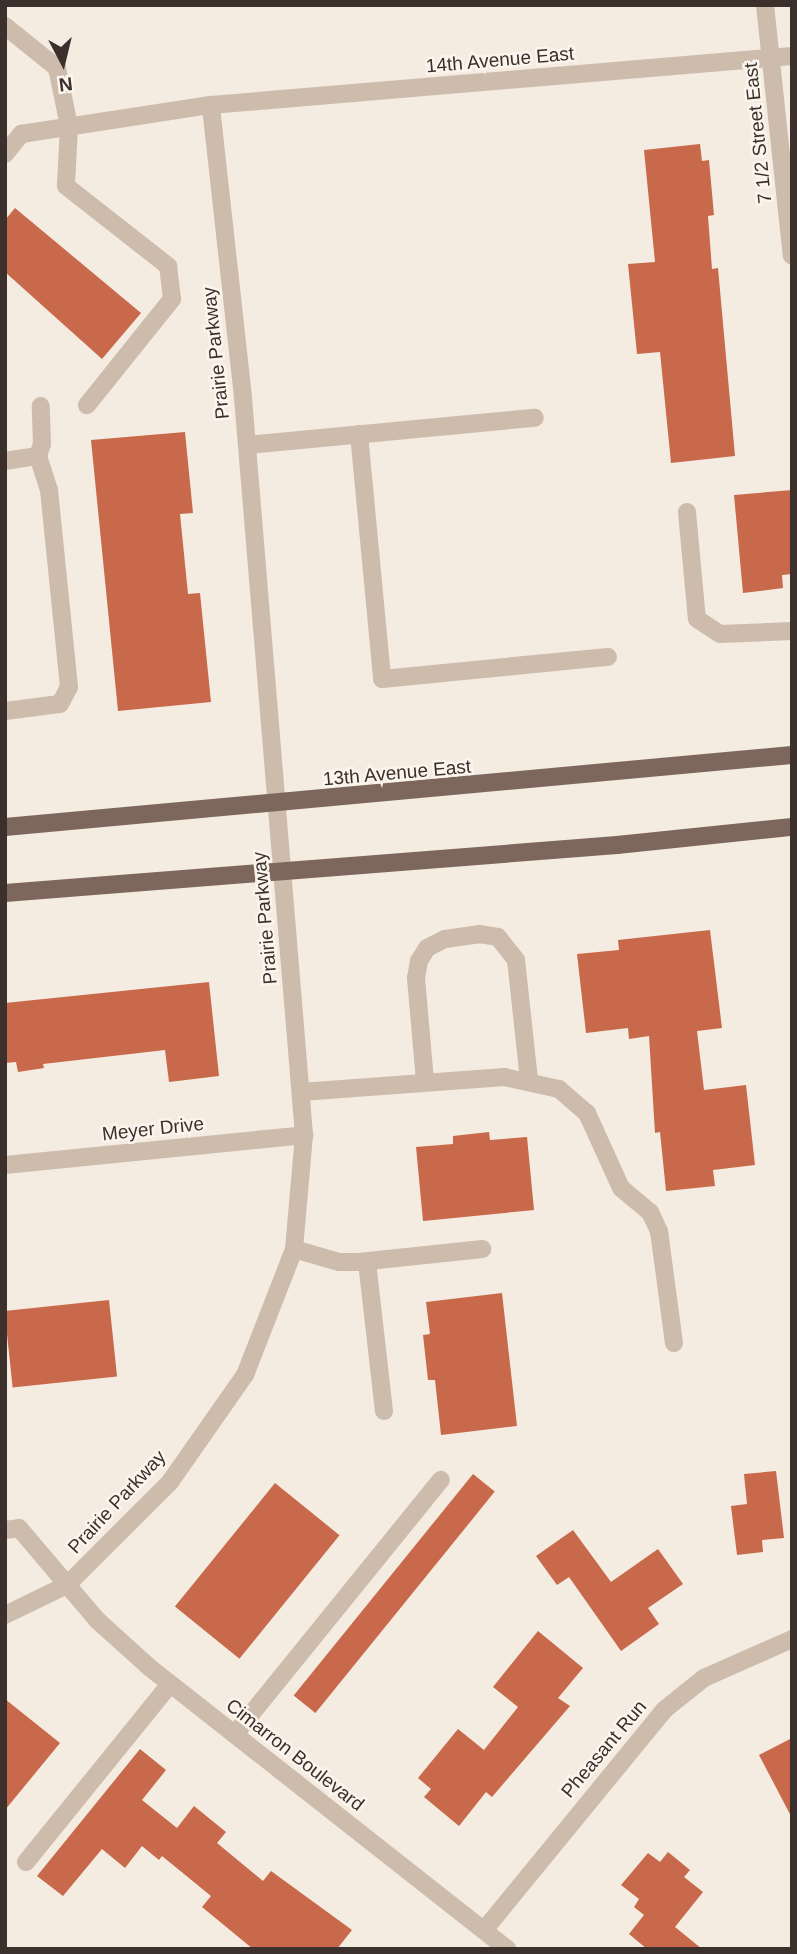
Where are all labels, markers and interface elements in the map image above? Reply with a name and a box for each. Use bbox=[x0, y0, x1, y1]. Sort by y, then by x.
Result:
north arrow bbox=[28, 28, 98, 98]
street label: 14th Avenue East bbox=[424, 42, 576, 78]
street label: 7 1/2 Street East bbox=[739, 61, 777, 205]
text: N bbox=[58, 73, 74, 96]
street label: Prairie Parkway bbox=[198, 286, 234, 420]
street label: 13th Avenue East bbox=[321, 755, 473, 791]
street label: Prairie Parkway bbox=[248, 851, 282, 985]
street label: Meyer Drive bbox=[101, 1112, 205, 1146]
street label: Prairie Parkway bbox=[63, 1446, 171, 1558]
street label: Cimarron Boulevard bbox=[221, 1694, 369, 1816]
street label: Pheasant Run bbox=[557, 1696, 651, 1802]

